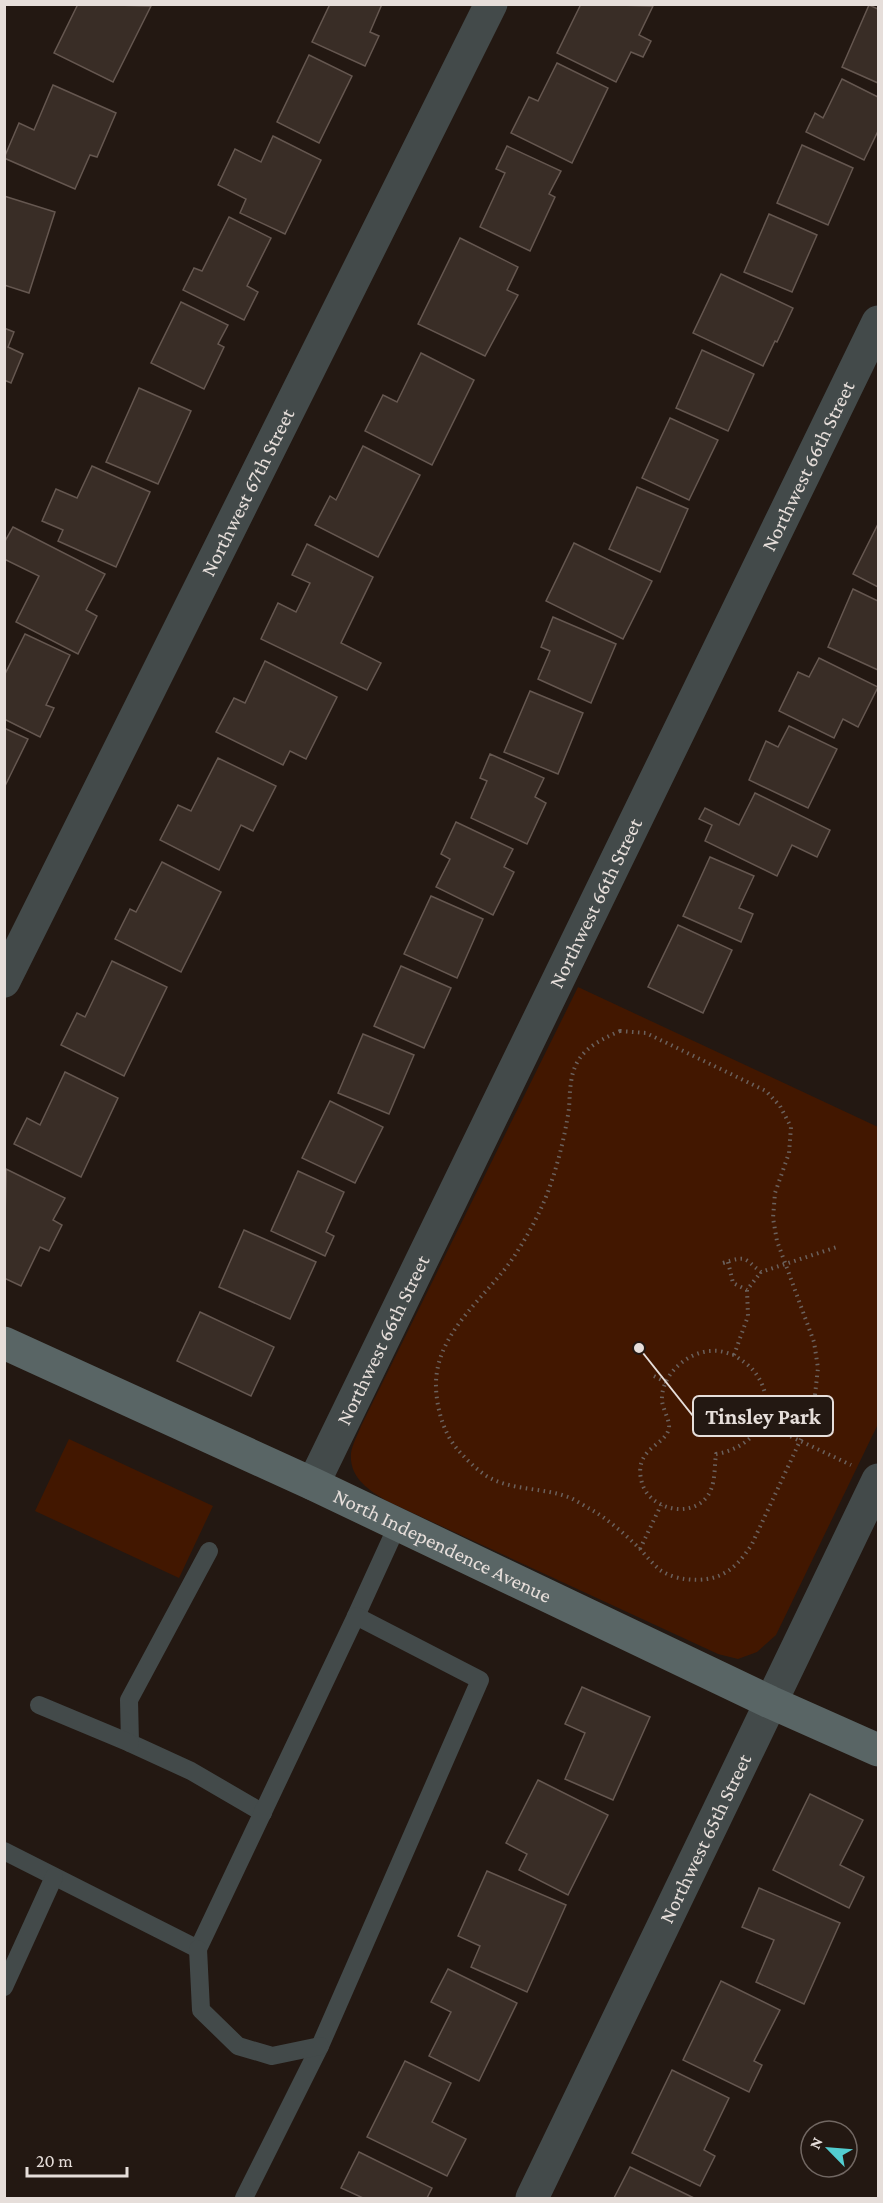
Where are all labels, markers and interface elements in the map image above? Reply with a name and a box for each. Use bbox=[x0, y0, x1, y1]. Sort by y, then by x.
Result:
street label: Northwest 66th Street bbox=[757, 376, 860, 555]
street label: Northwest 67th Street bbox=[196, 404, 300, 580]
street label: Northwest 66th Street bbox=[544, 813, 647, 992]
street label: Northwest 66th Street bbox=[331, 1250, 435, 1429]
callout: Tinsley Park bbox=[693, 1396, 833, 1436]
text: Tinsley Park bbox=[705, 1404, 822, 1429]
street label: North Independence Avenue bbox=[330, 1484, 555, 1608]
street label: Northwest 65th Street bbox=[654, 1749, 757, 1927]
north arrow bbox=[799, 2119, 859, 2179]
text: N bbox=[806, 2134, 826, 2151]
scale bar bbox=[27, 2140, 128, 2178]
text: 20 m bbox=[36, 2151, 73, 2171]

